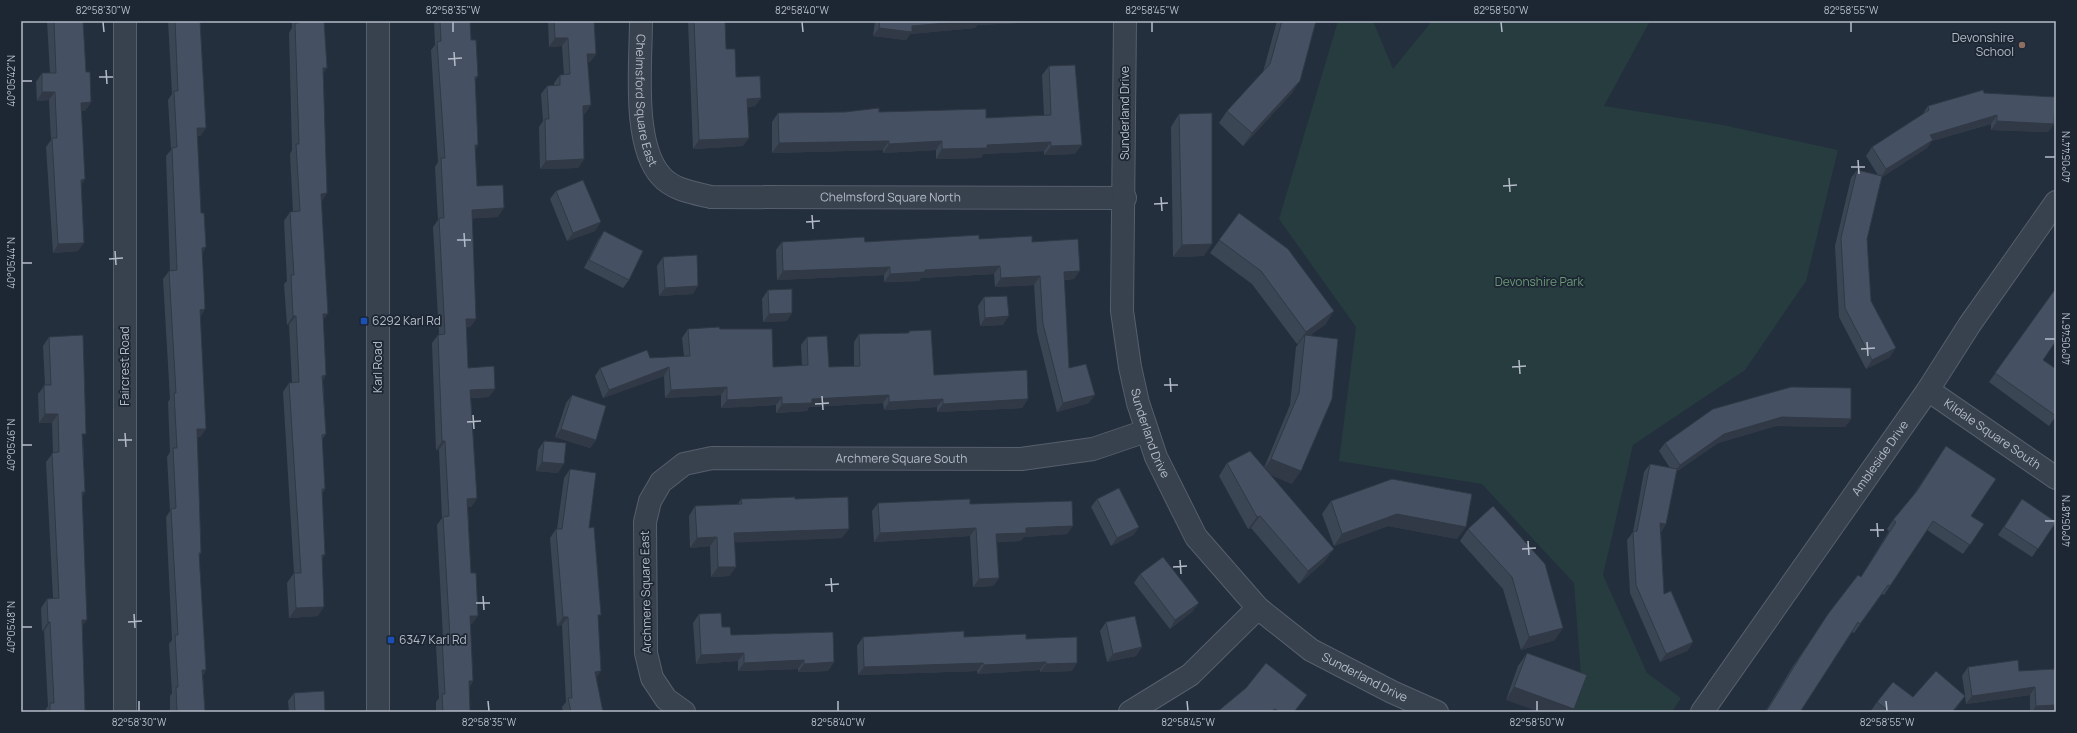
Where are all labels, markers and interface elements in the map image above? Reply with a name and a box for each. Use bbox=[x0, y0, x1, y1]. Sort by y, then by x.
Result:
text: 82°58'30"W bbox=[76, 3, 131, 17]
text: 82°58'35"W bbox=[426, 3, 481, 17]
text: 82°58'40"W bbox=[775, 3, 830, 17]
text: 82°58'45"W bbox=[1125, 3, 1179, 17]
text: 82°58'50"W bbox=[1474, 3, 1529, 17]
text: 82°58'55"W bbox=[1824, 3, 1879, 17]
place label: Devonshire School bbox=[1952, 29, 2014, 60]
street label: Chelmsford Square East bbox=[632, 34, 662, 170]
marker: Devonshire School bbox=[2017, 40, 2027, 50]
text: 40°05'42"N bbox=[4, 55, 18, 107]
street label: Sunderland Drive bbox=[1116, 66, 1133, 160]
text: 40°05'44"N bbox=[2059, 131, 2073, 183]
street label: Chelmsford Square North bbox=[820, 188, 961, 206]
text: 40°05'44"N bbox=[4, 237, 18, 289]
park label: Devonshire Park bbox=[1495, 273, 1584, 290]
place label: 6292 Karl Rd bbox=[372, 312, 441, 329]
text: 40°05'46"N bbox=[2059, 313, 2073, 365]
marker: 6292 Karl Rd bbox=[359, 316, 369, 326]
street label: Faircrest Road bbox=[116, 326, 133, 406]
street label: Karl Road bbox=[369, 341, 386, 393]
street label: Sunderland Drive bbox=[1127, 387, 1174, 481]
street label: Kildale Square South bbox=[1941, 394, 2044, 473]
street label: Ambleside Drive bbox=[1847, 417, 1912, 499]
text: 40°05'46"N bbox=[4, 419, 18, 471]
street label: Archmere Square South bbox=[835, 449, 967, 467]
text: 40°05'48"N bbox=[2059, 495, 2073, 547]
street label: Archmere Square East bbox=[636, 530, 655, 654]
text: 40°05'48"N bbox=[4, 601, 18, 653]
place label: 6347 Karl Rd bbox=[399, 631, 467, 648]
marker: 6347 Karl Rd bbox=[386, 635, 396, 645]
street label: Sunderland Drive bbox=[1319, 648, 1410, 706]
text: 82°58'30"W bbox=[112, 715, 167, 729]
text: 82°58'35"W bbox=[462, 715, 517, 729]
text: 82°58'40"W bbox=[811, 715, 866, 729]
text: 82°58'45"W bbox=[1161, 715, 1215, 729]
text: 82°58'50"W bbox=[1510, 715, 1565, 729]
text: 82°58'55"W bbox=[1860, 715, 1915, 729]

